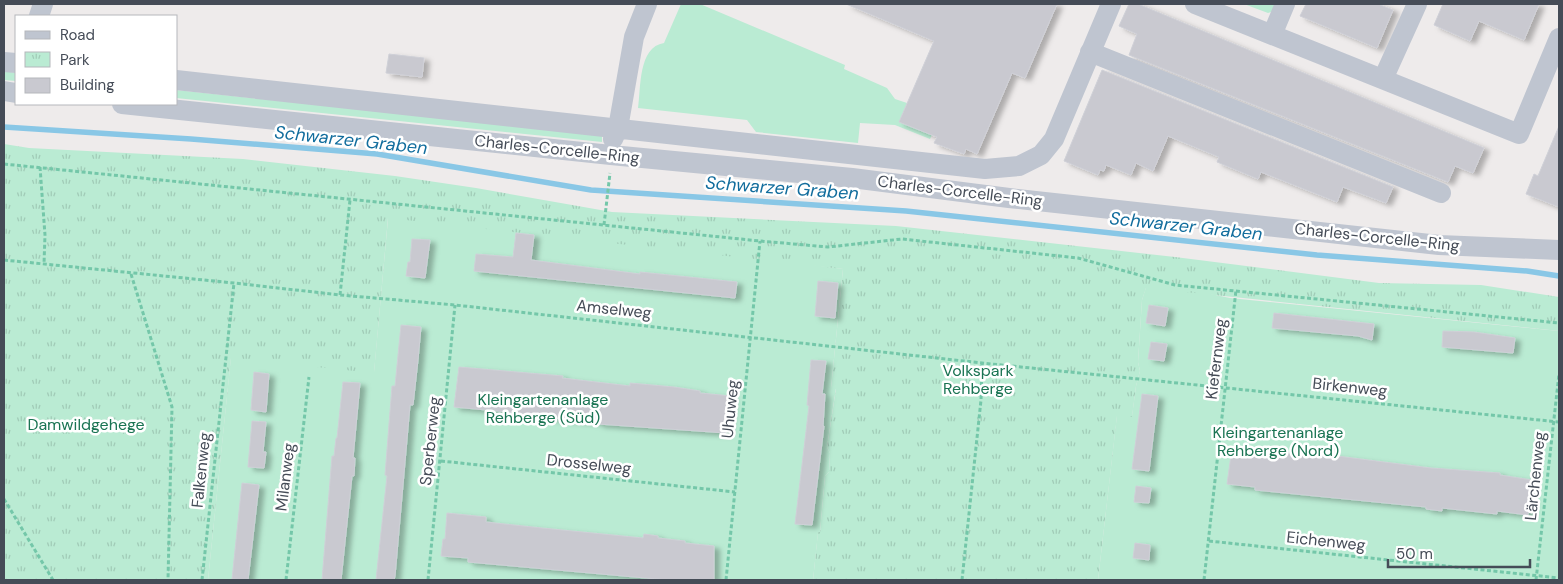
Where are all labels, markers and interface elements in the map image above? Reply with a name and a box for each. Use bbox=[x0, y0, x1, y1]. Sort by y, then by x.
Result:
legend bbox=[15, 15, 178, 105]
text: Road bbox=[60, 25, 95, 45]
text: Park bbox=[60, 50, 90, 70]
text: Building bbox=[60, 75, 115, 95]
water label: Schwarzer Graben bbox=[273, 120, 429, 160]
street label: Charles-Corcelle-Ring bbox=[473, 130, 641, 168]
street label: Charles-Corcelle-Ring bbox=[876, 170, 1044, 212]
water label: Schwarzer Graben bbox=[704, 171, 860, 205]
water label: Schwarzer Graben bbox=[1108, 206, 1264, 246]
street label: Charles-Corcelle-Ring bbox=[1293, 218, 1461, 256]
street label: Amselweg bbox=[575, 295, 653, 323]
street label: Kiefernweg bbox=[1201, 317, 1231, 401]
park label: Volkspark Rehberge bbox=[942, 360, 1014, 399]
street label: Birkenweg bbox=[1312, 373, 1388, 401]
street label: Uhuweg bbox=[716, 379, 744, 439]
park label: Kleingartenanlage Rehberge (Süd) bbox=[478, 389, 608, 428]
street label: Sperberweg bbox=[415, 395, 445, 486]
park label: Damwildgehege bbox=[27, 414, 145, 435]
park label: Kleingartenanlage Rehberge (Nord) bbox=[1213, 422, 1343, 461]
street label: Lärchenweg bbox=[1520, 430, 1550, 521]
street label: Falkenweg bbox=[187, 431, 215, 509]
street label: Milanweg bbox=[270, 442, 300, 512]
street label: Drosselweg bbox=[546, 449, 632, 479]
street label: Eichenweg bbox=[1285, 526, 1367, 556]
scale bar bbox=[1388, 536, 1530, 568]
text: 50 m bbox=[1396, 544, 1433, 564]

